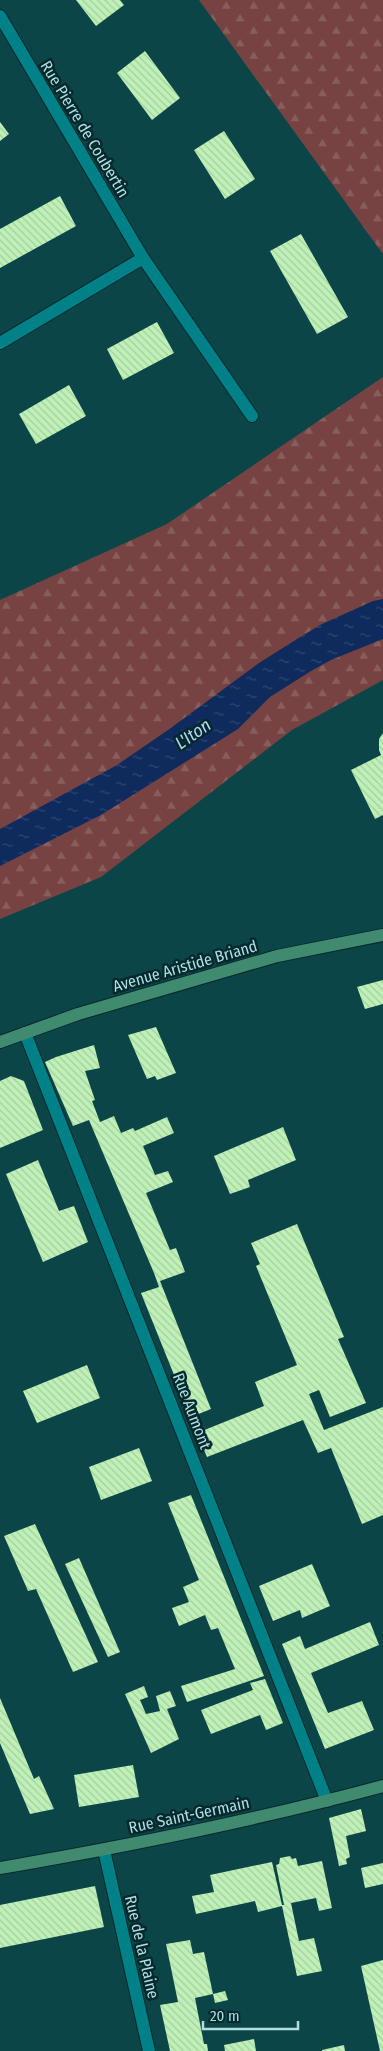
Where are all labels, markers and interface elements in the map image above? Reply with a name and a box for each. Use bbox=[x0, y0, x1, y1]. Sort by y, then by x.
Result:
street label: Rue Pierre de Coubertin bbox=[37, 57, 133, 201]
water label: L'Iton bbox=[171, 714, 215, 754]
street label: Avenue Aristide Briand bbox=[111, 936, 259, 996]
street label: Rue Aumont bbox=[169, 1370, 215, 1452]
street label: Rue Saint-Germain bbox=[127, 1793, 251, 1837]
street label: Rue de la Plaine bbox=[121, 1894, 163, 2001]
scale bar bbox=[203, 1998, 298, 2030]
text: 20 m bbox=[210, 2007, 240, 2025]

